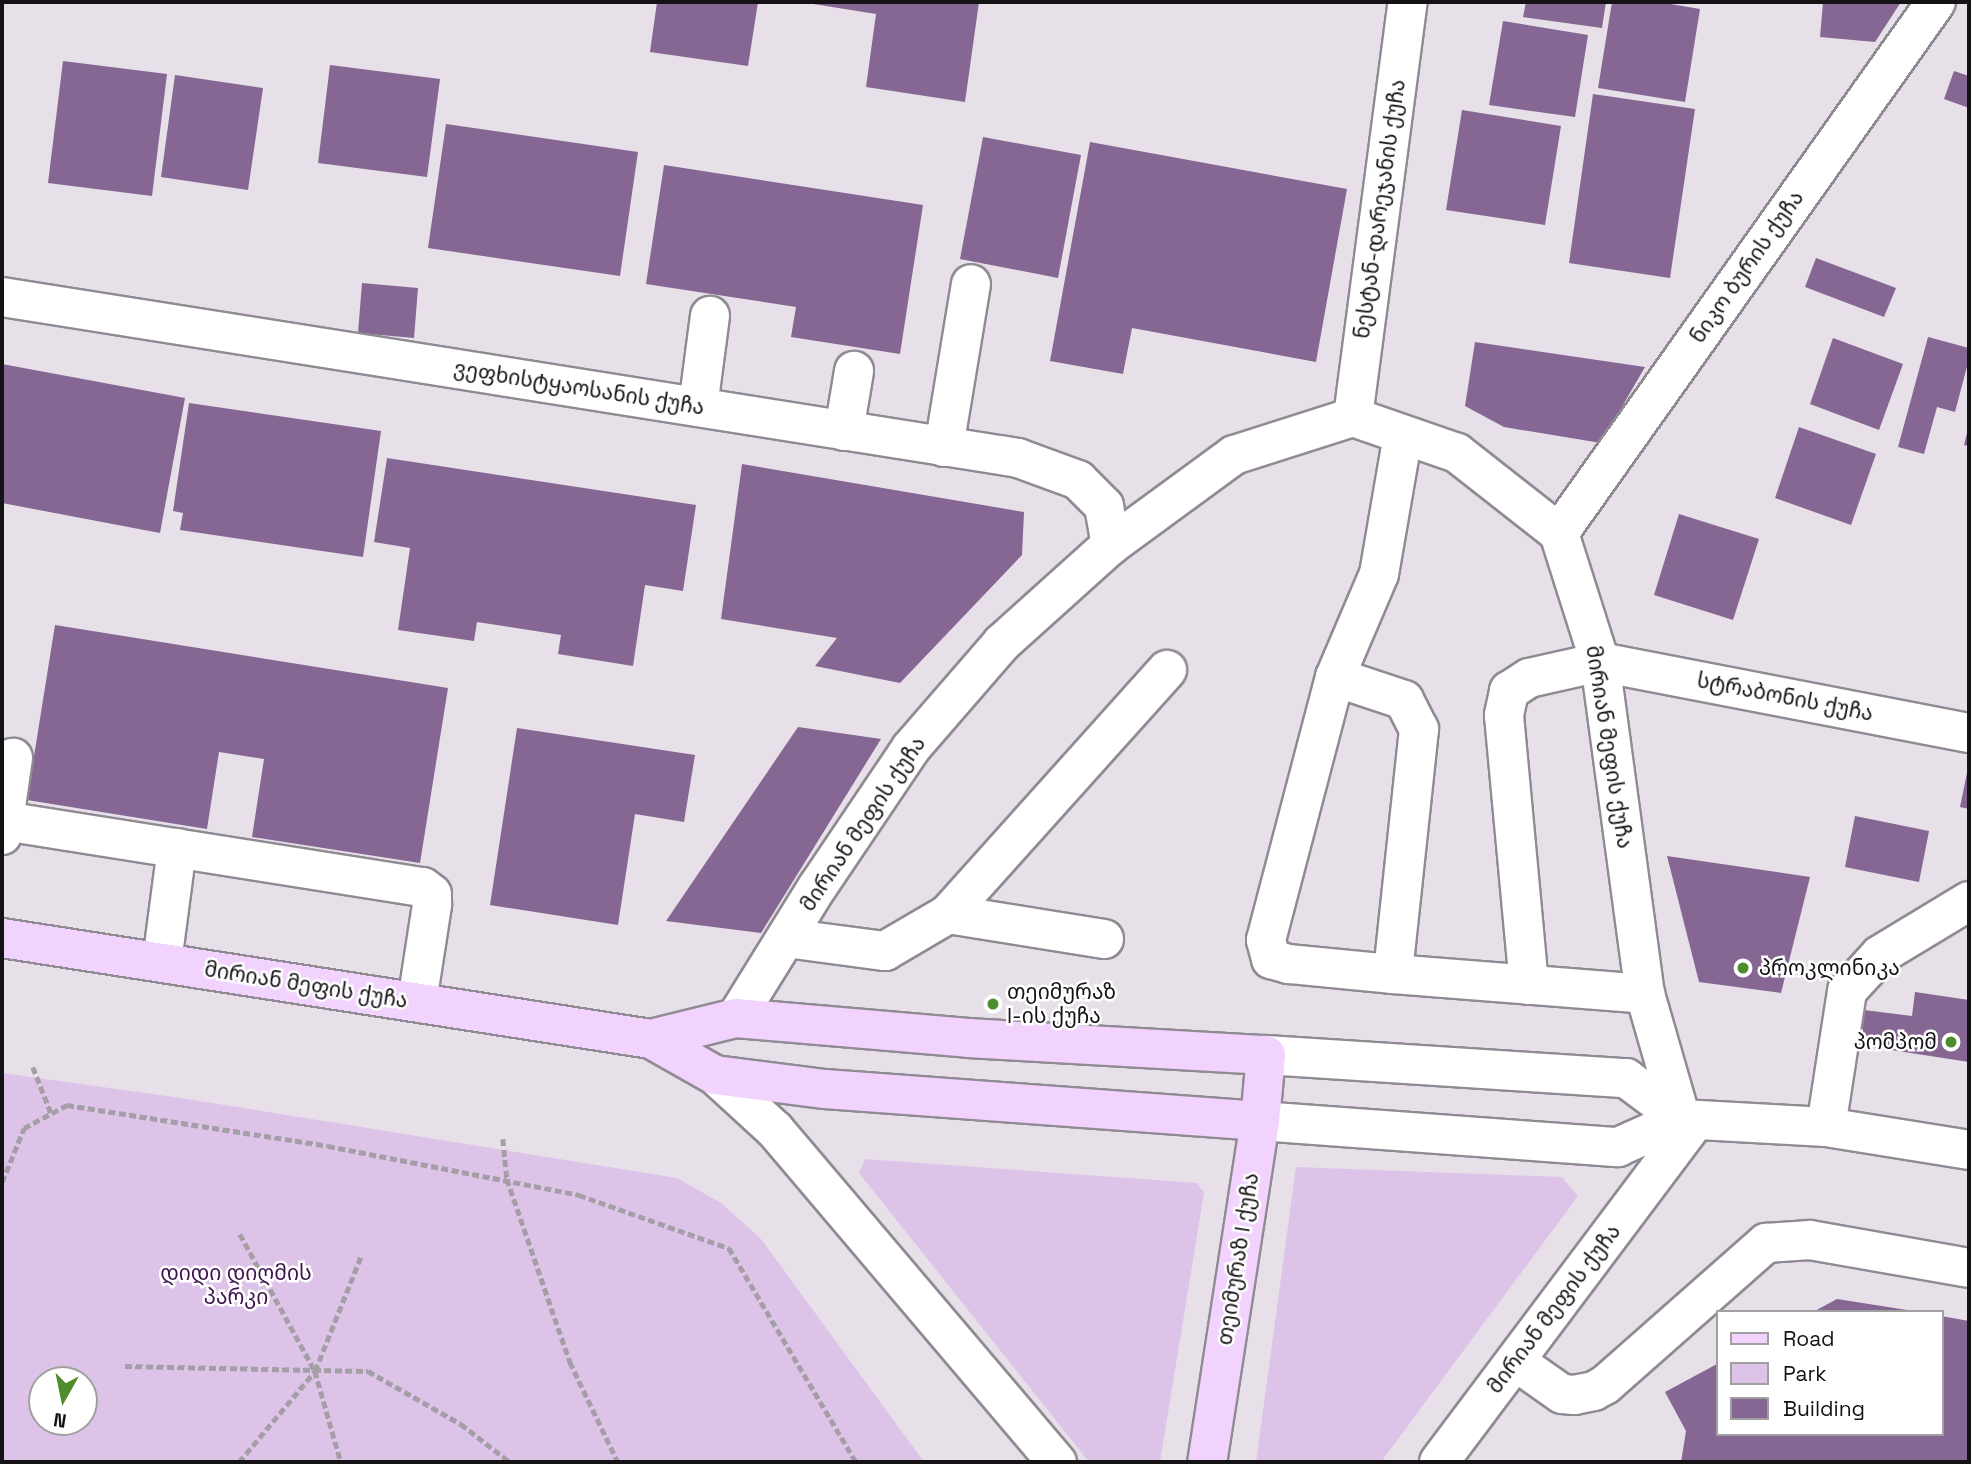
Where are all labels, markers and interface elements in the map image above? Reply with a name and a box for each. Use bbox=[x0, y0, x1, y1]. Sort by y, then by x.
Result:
street label: ნესტან-დარეჯანის ქუჩა bbox=[1349, 78, 1411, 340]
street label: ნიკო ბურის ქუჩა bbox=[1685, 186, 1809, 348]
street label: ვეფხისტყაოსანის ქუჩა bbox=[452, 356, 706, 420]
street label: მირიან მეფის ქუჩა bbox=[1581, 644, 1637, 850]
street label: სტრაბონის ქუჩა bbox=[1695, 668, 1875, 726]
street label: მირიან მეფის ქუჩა bbox=[795, 732, 931, 916]
place label: პროკლინიკა bbox=[1759, 955, 1900, 981]
street label: მირიან მეფის ქუჩა bbox=[203, 957, 409, 1013]
marker: პროკლინიკა bbox=[1733, 958, 1753, 978]
place label: თეიმურაზ I-ის ქუჩა bbox=[1007, 979, 1116, 1029]
marker: თეიმურაზ I-ის ქუჩა bbox=[985, 996, 1001, 1012]
place label: პომპომ bbox=[1854, 1029, 1937, 1055]
marker: პომპომ bbox=[1943, 1034, 1959, 1050]
street label: თეიმურაზ I ქუჩა bbox=[1212, 1171, 1264, 1347]
street label: მირიან მეფის ქუჩა bbox=[1482, 1219, 1626, 1399]
park label: დიდი დიღმის პარკი bbox=[160, 1260, 312, 1310]
legend bbox=[1716, 1310, 1943, 1436]
text: Road bbox=[1783, 1325, 1835, 1352]
text: Park bbox=[1783, 1360, 1827, 1387]
north arrow bbox=[28, 1366, 98, 1436]
text: Building bbox=[1783, 1395, 1865, 1422]
text: N bbox=[52, 1407, 68, 1434]

